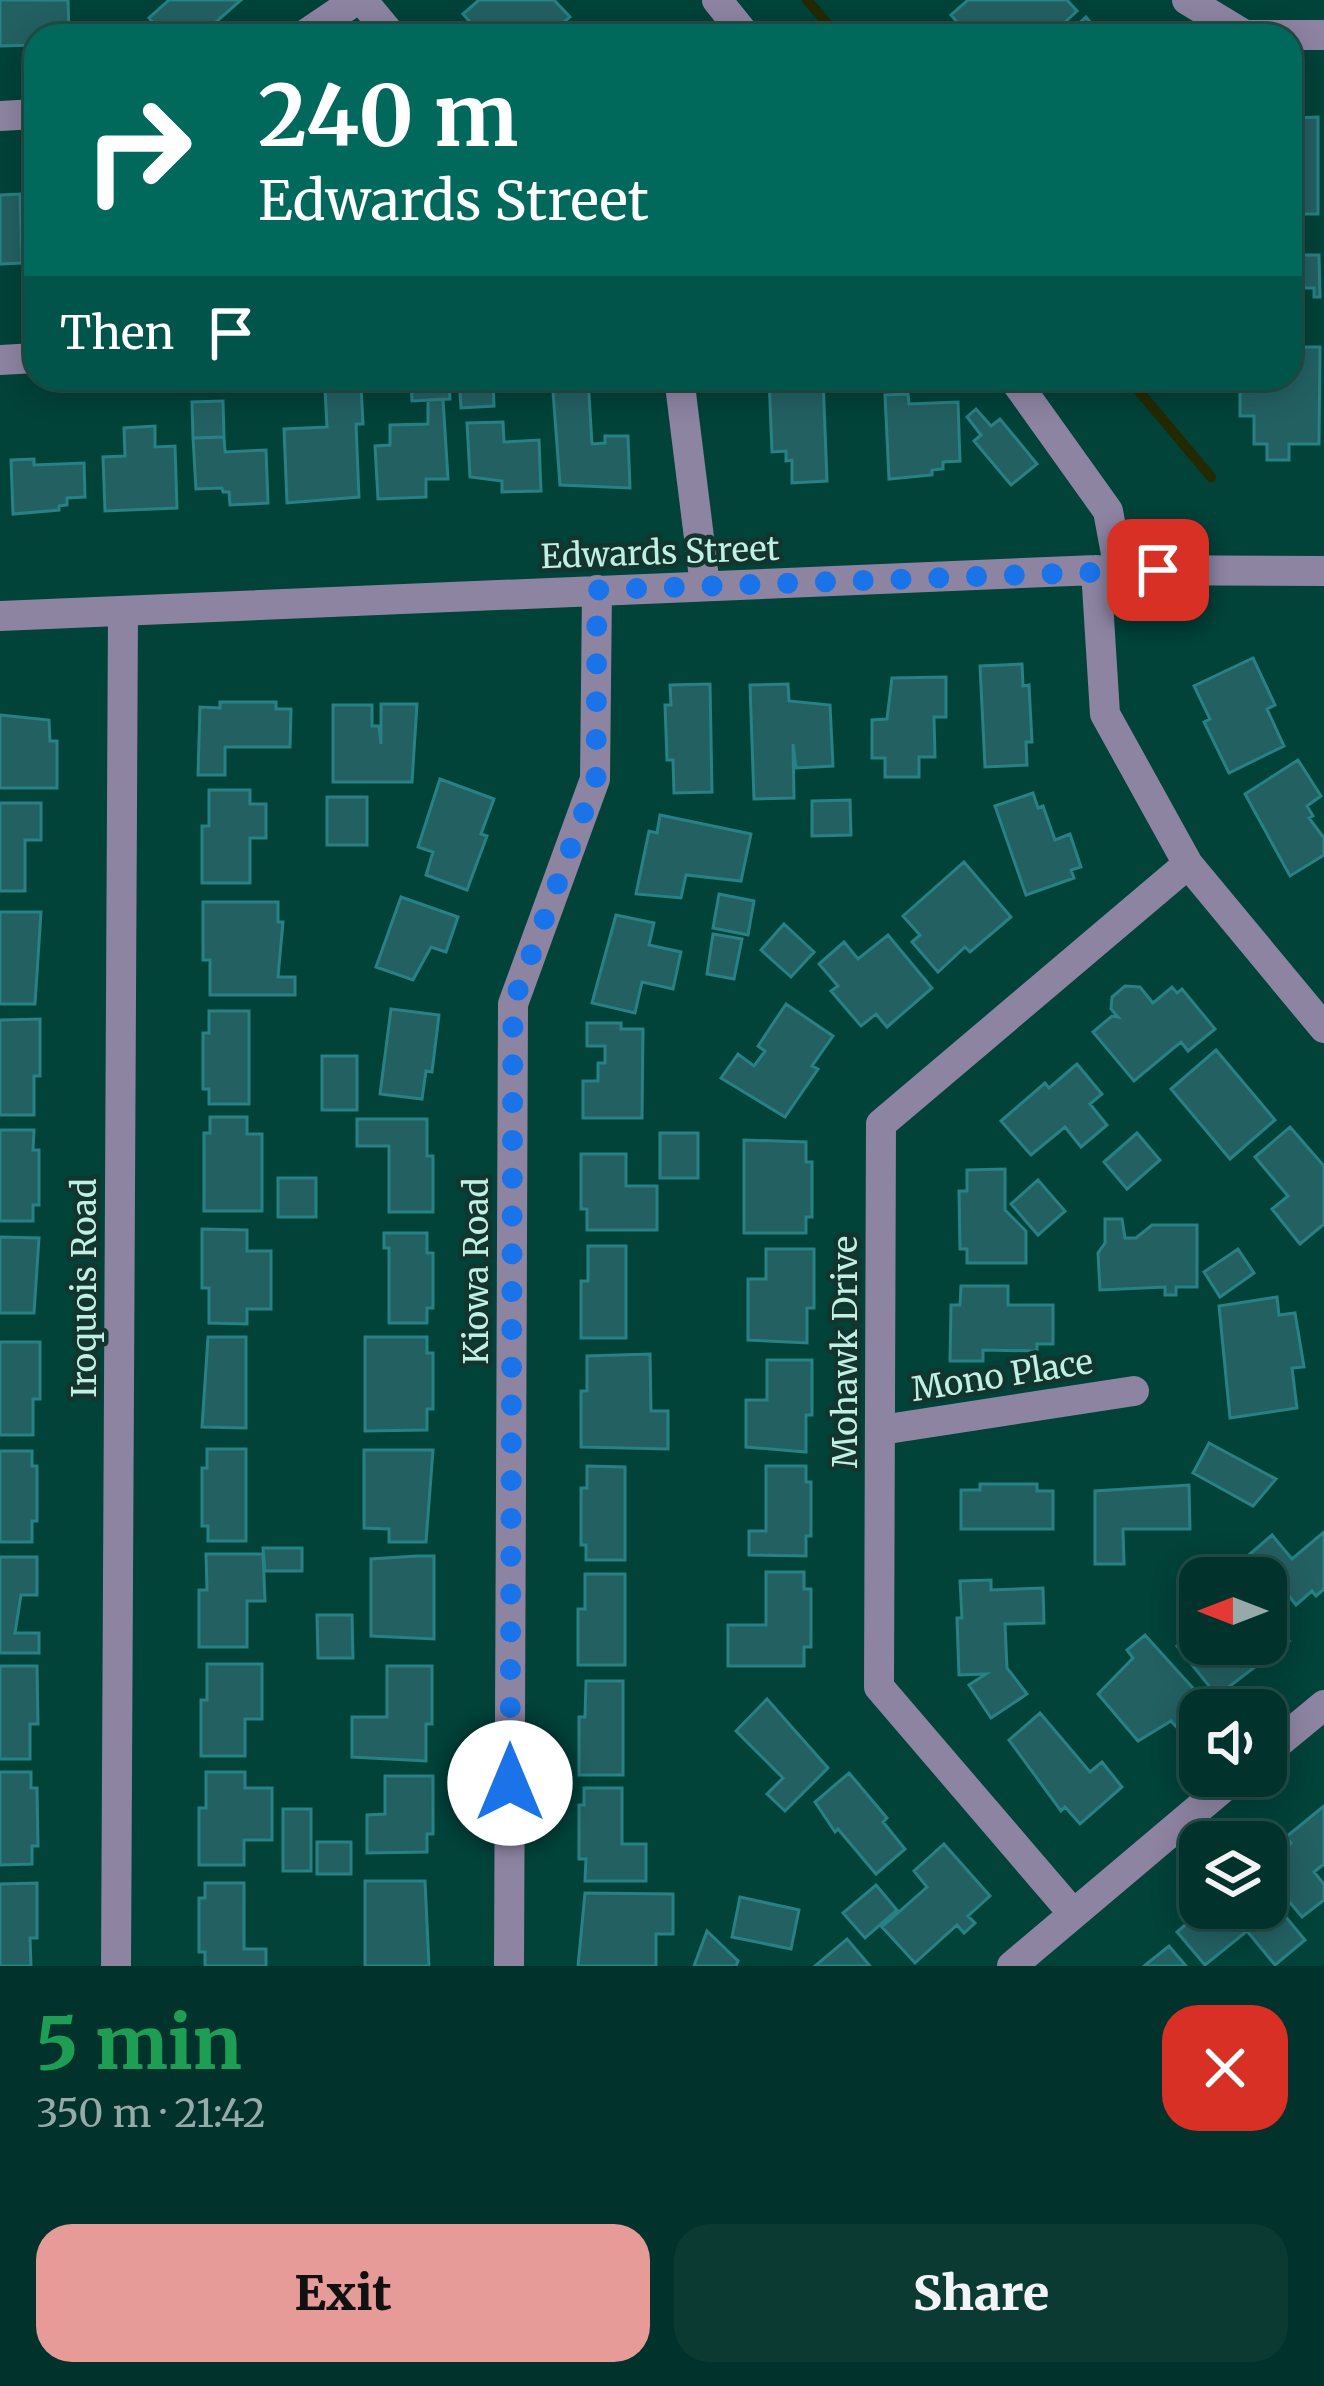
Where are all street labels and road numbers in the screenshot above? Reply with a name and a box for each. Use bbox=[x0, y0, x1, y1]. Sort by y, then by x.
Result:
street label: Edwards Street bbox=[540, 528, 780, 577]
street label: Kiowa Road bbox=[456, 1177, 497, 1364]
street label: Iroquois Road bbox=[64, 1178, 105, 1398]
street label: Mohawk Drive bbox=[825, 1236, 866, 1468]
street label: Mono Place bbox=[908, 1341, 1096, 1410]

